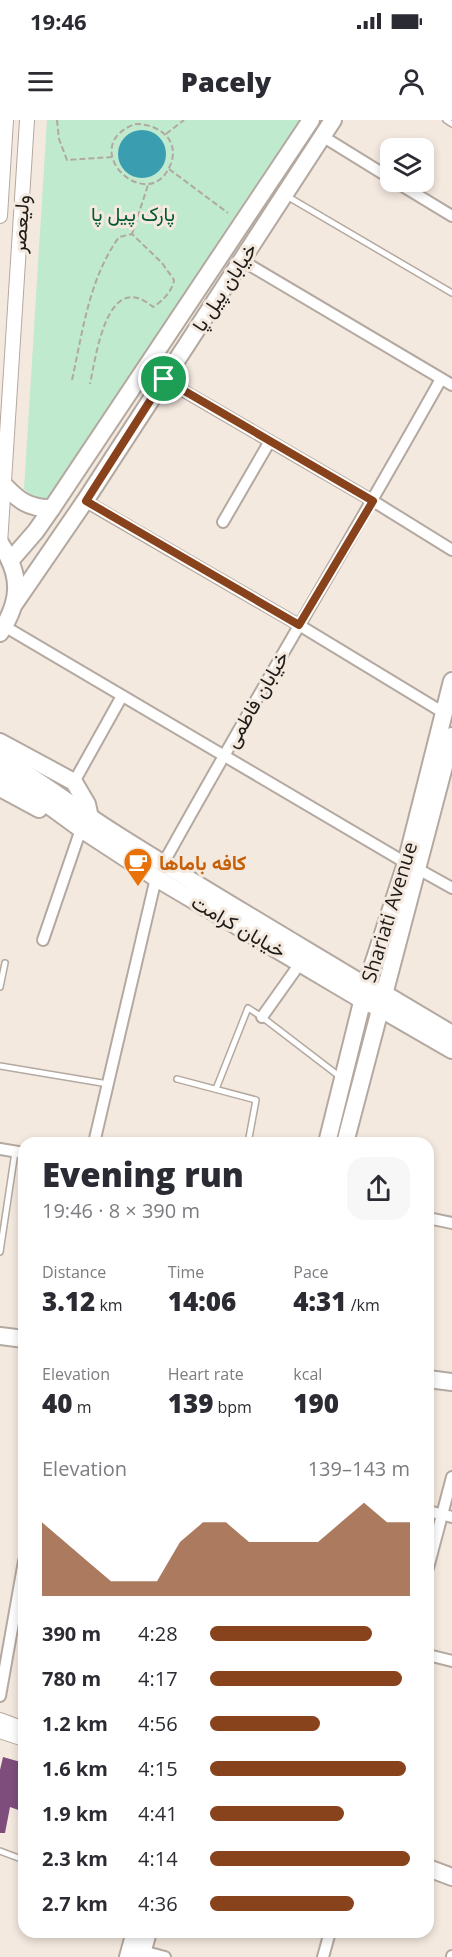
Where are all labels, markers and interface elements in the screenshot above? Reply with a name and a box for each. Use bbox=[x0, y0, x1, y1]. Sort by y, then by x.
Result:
text: 19:46 bbox=[30, 6, 87, 36]
text: Pacely bbox=[181, 63, 271, 100]
icon: menu bbox=[24, 65, 57, 98]
icon: person bbox=[395, 65, 428, 98]
map controls bbox=[380, 138, 434, 192]
button: layers bbox=[380, 138, 434, 192]
street label: ولیعصر bbox=[4, 194, 35, 255]
park label: پارک پیل پا bbox=[91, 200, 175, 228]
street label: خیابان پیل پا bbox=[185, 237, 264, 337]
pin bbox=[138, 353, 189, 404]
icon: arrive bbox=[147, 362, 180, 395]
street label: خیابان فاطمی bbox=[217, 646, 295, 752]
street label: Shariati Avenue bbox=[355, 838, 423, 986]
cafe icon: کافه باماها bbox=[122, 846, 154, 888]
place label: کافه باماها bbox=[159, 849, 246, 876]
street label: خیابان کرامت bbox=[187, 888, 291, 964]
text: Evening run bbox=[42, 1152, 244, 1197]
button: share bbox=[347, 1157, 410, 1220]
text: 19:46 · 8 × 390 m bbox=[42, 1197, 200, 1224]
text: Distance bbox=[42, 1261, 106, 1283]
text: Time bbox=[168, 1261, 204, 1283]
text: Pace bbox=[293, 1261, 329, 1283]
text: 3.12 bbox=[42, 1283, 95, 1319]
text: 14:06 bbox=[168, 1283, 236, 1319]
text: 4:31 bbox=[293, 1283, 347, 1319]
text: km bbox=[95, 1294, 123, 1316]
text: /km bbox=[347, 1294, 380, 1316]
text: Elevation bbox=[42, 1363, 110, 1385]
text: Heart rate bbox=[168, 1363, 244, 1385]
text: kcal bbox=[293, 1363, 322, 1385]
text: 40 bbox=[42, 1385, 72, 1421]
text: 139 bbox=[168, 1385, 213, 1421]
text: 190 bbox=[293, 1385, 339, 1421]
text: m bbox=[72, 1396, 91, 1418]
text: bpm bbox=[213, 1396, 252, 1418]
text: Elevation bbox=[42, 1455, 127, 1482]
text: 139–143 m bbox=[308, 1455, 410, 1482]
text: 390 m bbox=[42, 1620, 101, 1647]
text: 4:28 bbox=[138, 1620, 178, 1647]
text: 780 m bbox=[42, 1665, 101, 1692]
text: 4:17 bbox=[138, 1665, 178, 1692]
text: 1.2 km bbox=[42, 1710, 108, 1737]
text: 4:56 bbox=[138, 1710, 178, 1737]
text: 1.6 km bbox=[42, 1755, 108, 1782]
text: 4:15 bbox=[138, 1755, 178, 1782]
text: 1.9 km bbox=[42, 1800, 108, 1827]
text: 4:41 bbox=[138, 1800, 178, 1827]
text: 2.3 km bbox=[42, 1845, 108, 1872]
text: 4:14 bbox=[138, 1845, 178, 1872]
text: 2.7 km bbox=[42, 1890, 108, 1917]
text: 4:36 bbox=[138, 1890, 178, 1917]

